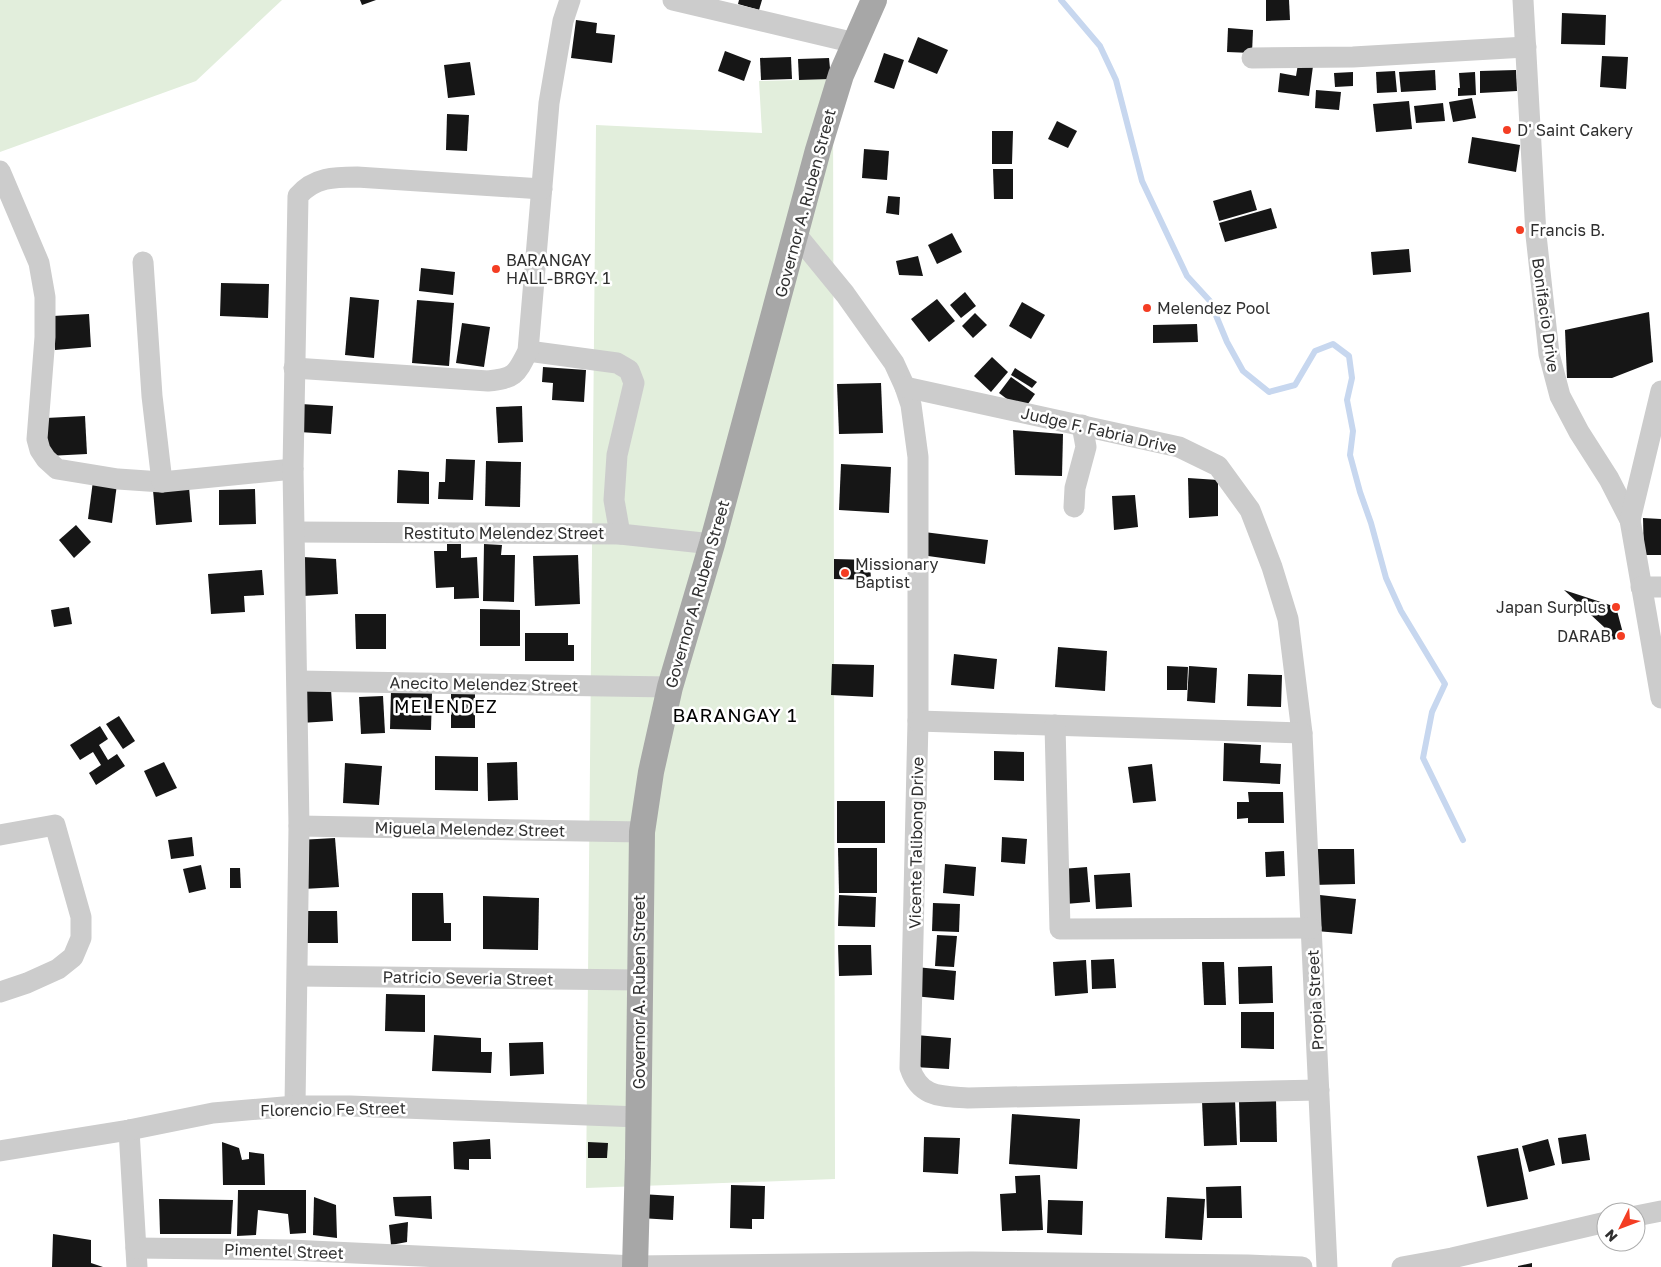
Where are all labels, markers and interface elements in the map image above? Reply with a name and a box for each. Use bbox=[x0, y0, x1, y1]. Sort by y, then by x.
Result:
street label: Governor A. Ruben Street bbox=[770, 106, 840, 300]
place label: D' Saint Cakery bbox=[1517, 120, 1633, 140]
marker: D' Saint Cakery bbox=[1501, 124, 1513, 136]
place label: Francis B. bbox=[1530, 220, 1605, 240]
marker: Francis B. bbox=[1514, 224, 1526, 236]
place label: BARANGAY HALL-BRGY. 1 bbox=[506, 250, 610, 288]
street label: Bonifacio Drive bbox=[1528, 257, 1564, 373]
marker: BARANGAY HALL-BRGY. 1 bbox=[490, 263, 502, 275]
place label: Melendez Pool bbox=[1157, 298, 1270, 318]
marker: Melendez Pool bbox=[1141, 302, 1153, 314]
street label: Judge F. Fabria Drive bbox=[1019, 402, 1179, 458]
street label: Governor A. Ruben Street bbox=[661, 498, 733, 690]
street label: Restituto Melendez Street bbox=[403, 523, 605, 543]
place label: Missionary Baptist bbox=[855, 554, 938, 592]
marker: Missionary Baptist bbox=[839, 567, 851, 579]
place label: Japan Surplus bbox=[1496, 597, 1606, 617]
marker: Japan Surplus bbox=[1610, 601, 1622, 613]
place label: DARAB bbox=[1557, 626, 1611, 646]
marker: DARAB bbox=[1615, 630, 1627, 642]
street label: Anecito Melendez Street bbox=[390, 672, 578, 696]
district label: MELENDEZ bbox=[394, 695, 498, 717]
district label: BARANGAY 1 bbox=[672, 703, 798, 726]
street label: Vicente Talibong Drive bbox=[904, 757, 928, 929]
street label: Miguela Melendez Street bbox=[374, 817, 566, 841]
street label: Governor A. Ruben Street bbox=[629, 895, 649, 1089]
street label: Propia Street bbox=[1302, 949, 1328, 1051]
street label: Patricio Severia Street bbox=[382, 967, 554, 989]
street label: Florencio Fe Street bbox=[260, 1098, 406, 1120]
north arrow bbox=[1596, 1202, 1646, 1252]
text: N bbox=[1601, 1226, 1621, 1246]
street label: Pimentel Street bbox=[224, 1239, 344, 1263]

